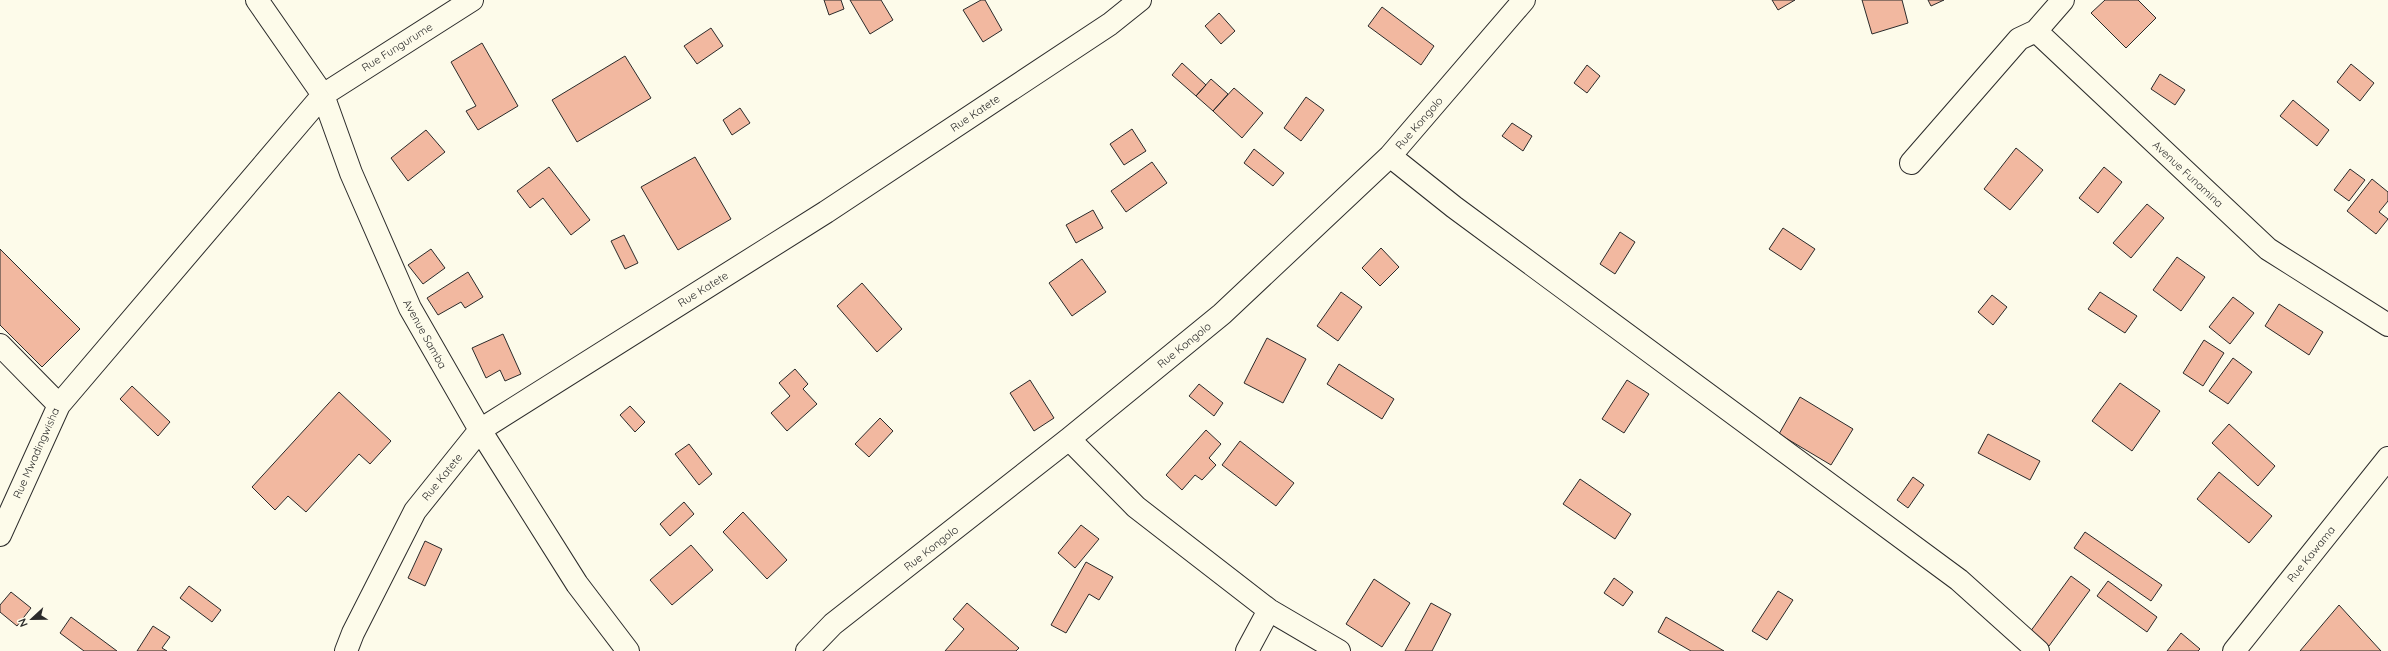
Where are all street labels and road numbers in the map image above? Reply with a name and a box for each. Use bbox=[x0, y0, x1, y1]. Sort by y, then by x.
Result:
street label: Rue Fungurume bbox=[359, 20, 435, 74]
street label: Rue Katete bbox=[948, 91, 1002, 135]
street label: Rue Kongolo bbox=[1392, 94, 1446, 152]
street label: Avenue Funamina bbox=[2150, 138, 2226, 210]
street label: Rue Katete bbox=[675, 268, 731, 310]
street label: Avenue Samba bbox=[400, 297, 450, 371]
street label: Rue Kongolo bbox=[1154, 319, 1214, 371]
street label: Rue Mwadingwisha bbox=[10, 405, 62, 501]
street label: Rue Katete bbox=[419, 451, 465, 503]
street label: Rue Kongolo bbox=[901, 522, 961, 574]
street label: Rue Kawama bbox=[2284, 523, 2338, 585]

